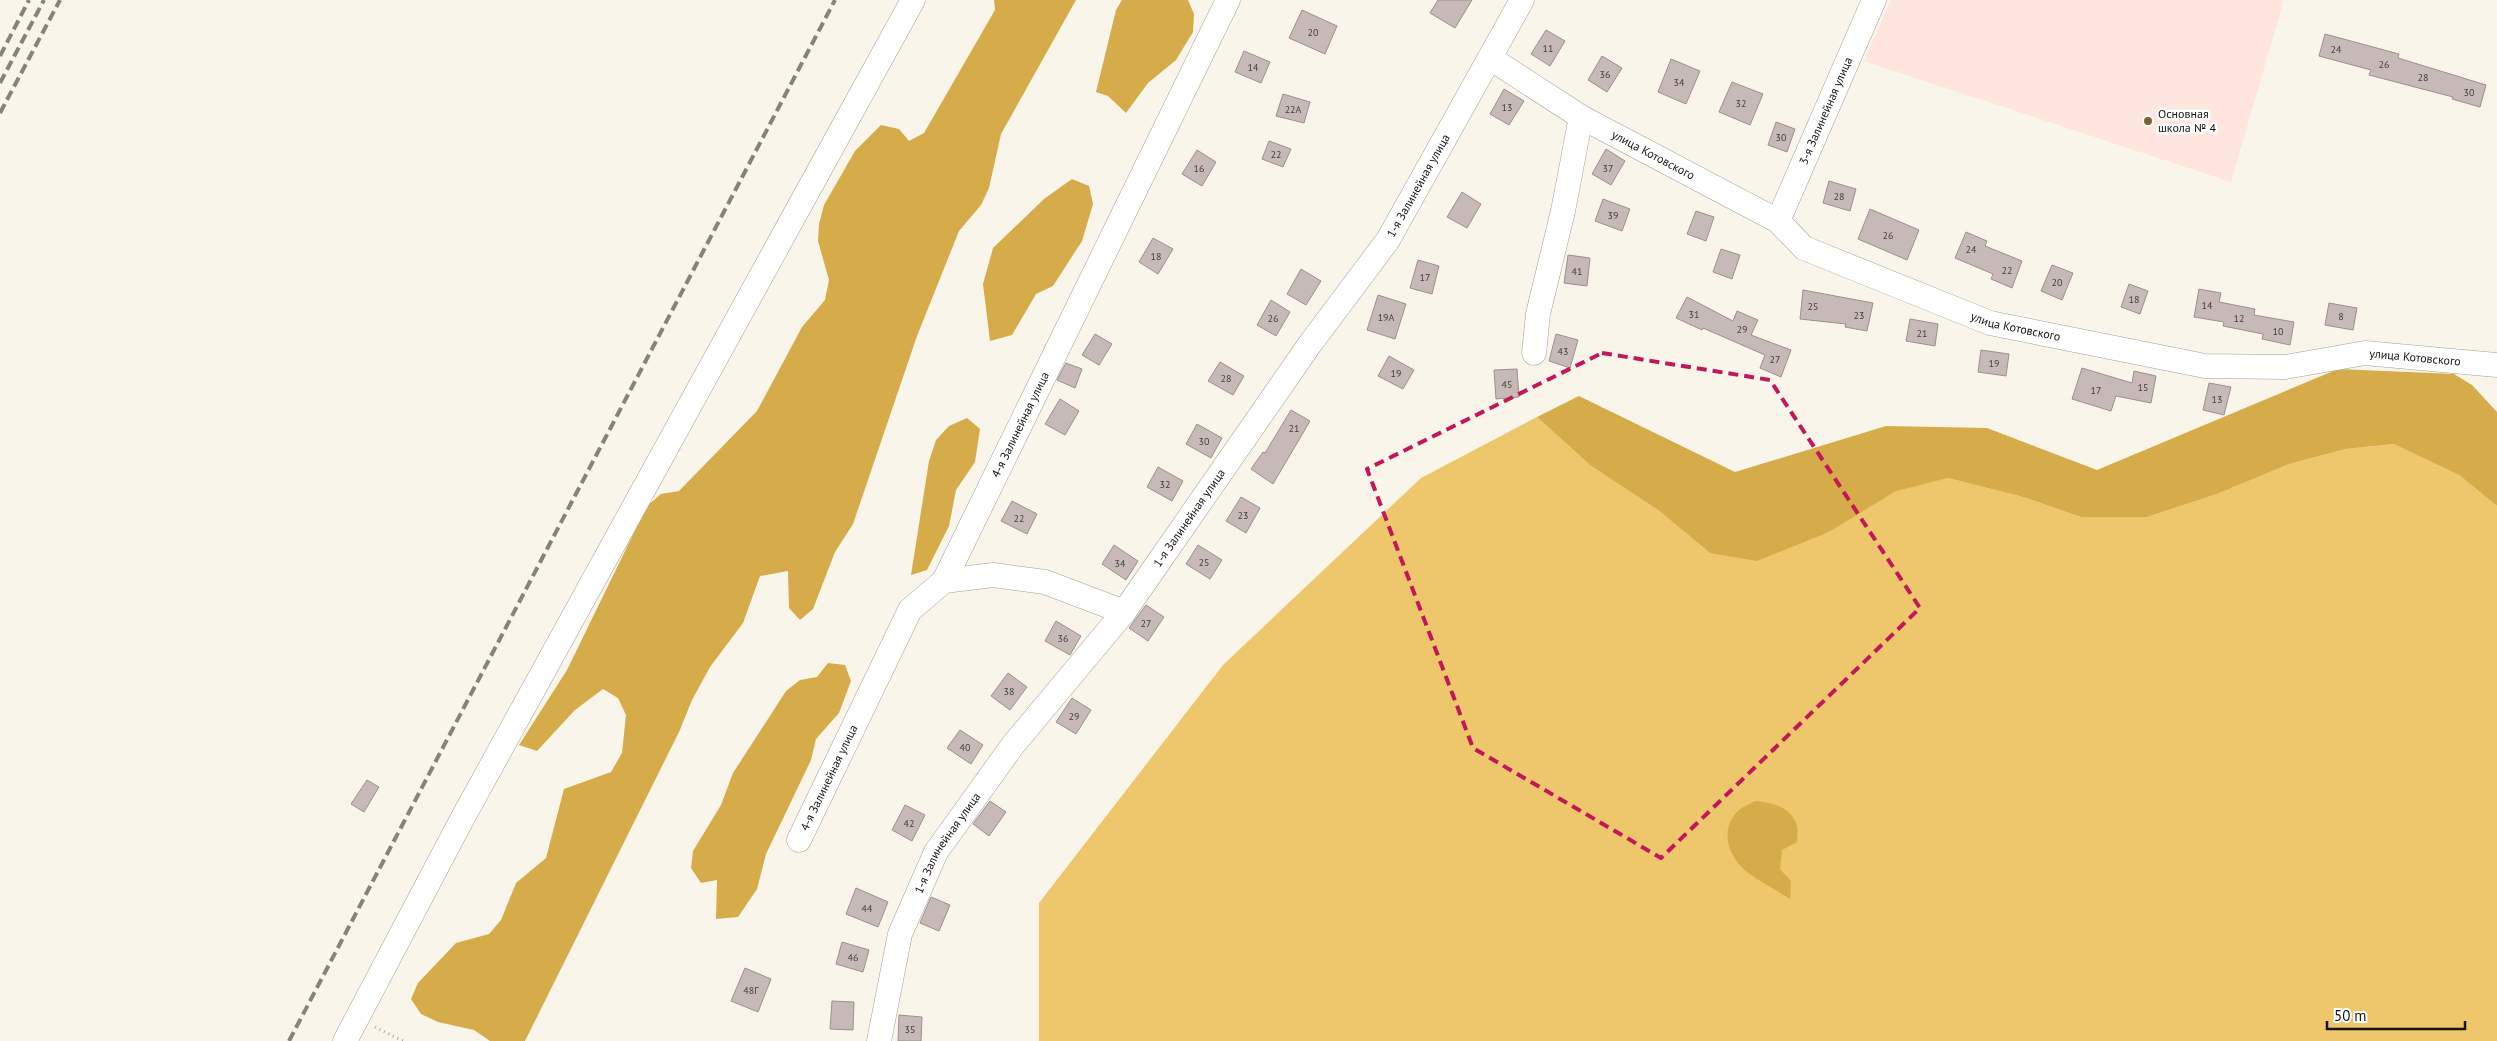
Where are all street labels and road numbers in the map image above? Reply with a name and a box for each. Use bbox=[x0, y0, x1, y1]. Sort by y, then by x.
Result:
street label: 3-я Залинейная улица bbox=[1795, 55, 1855, 167]
street label: улица Котовского bbox=[1609, 127, 1697, 183]
street label: 1-я Залинейная улица bbox=[1383, 131, 1453, 240]
street label: улица Котовского bbox=[1969, 308, 2062, 344]
street label: улица Котовского bbox=[2369, 345, 2461, 369]
street label: 4-я Залинейная улица bbox=[988, 369, 1052, 480]
street label: 1-я Залинейная улица bbox=[1150, 466, 1228, 570]
street label: 4-я Залинейная улица bbox=[797, 722, 861, 833]
street label: 1-я Залинейная улица bbox=[911, 789, 983, 896]

